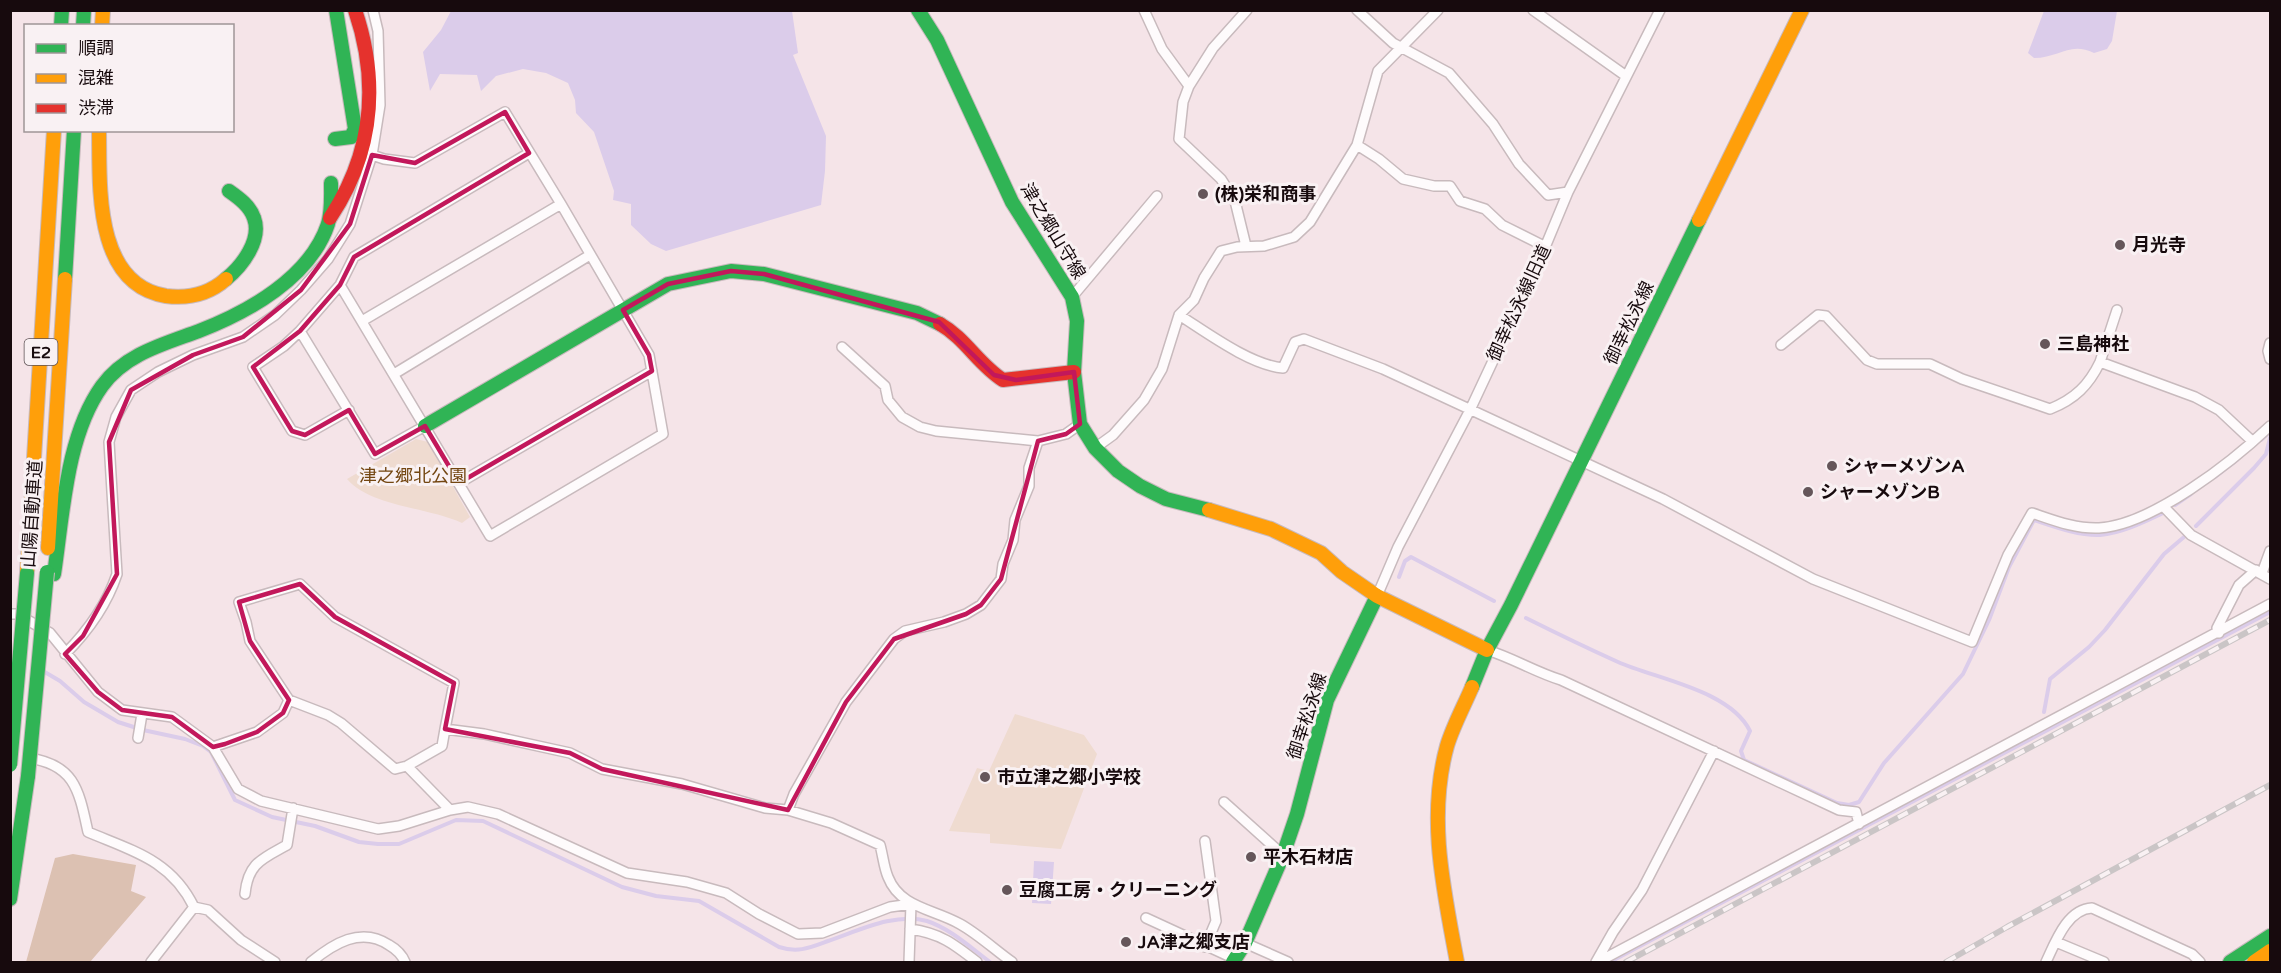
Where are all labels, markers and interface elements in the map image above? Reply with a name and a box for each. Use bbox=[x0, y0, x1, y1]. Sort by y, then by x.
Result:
legend bbox=[24, 24, 234, 132]
text: 順調 bbox=[78, 37, 114, 59]
text: 混雑 bbox=[78, 67, 114, 89]
text: 渋滞 bbox=[78, 97, 114, 119]
street label: 津之郷山守線 bbox=[1016, 179, 1090, 283]
place label: (株)栄和商事 bbox=[1215, 183, 1316, 205]
marker: (株)栄和商事 bbox=[1196, 187, 1210, 201]
place label: 月光寺 bbox=[2132, 234, 2186, 256]
marker: 月光寺 bbox=[2113, 238, 2127, 252]
street label: 御幸松永線旧道 bbox=[1482, 241, 1556, 365]
street label: 御幸松永線 bbox=[1599, 278, 1659, 368]
place label: 三島神社 bbox=[2057, 333, 2129, 355]
marker: 三島神社 bbox=[2038, 337, 2052, 351]
road number: E2 bbox=[24, 339, 57, 365]
place label: シャーメゾンA bbox=[1844, 455, 1965, 477]
street label: 山陽自動車道 bbox=[17, 459, 47, 569]
marker: シャーメゾンA bbox=[1825, 459, 1839, 473]
park label: 津之郷北公園 bbox=[359, 465, 467, 487]
place label: シャーメゾンB bbox=[1820, 481, 1940, 503]
marker: シャーメゾンB bbox=[1801, 485, 1815, 499]
street label: 御幸松永線 bbox=[1283, 670, 1331, 762]
place label: 市立津之郷小学校 bbox=[997, 766, 1141, 788]
marker: 市立津之郷小学校 bbox=[978, 770, 992, 784]
place label: 平木石材店 bbox=[1263, 846, 1353, 868]
marker: 平木石材店 bbox=[1244, 850, 1258, 864]
place label: 豆腐工房・クリーニング bbox=[1019, 879, 1217, 901]
marker: 豆腐工房・クリーニング bbox=[1000, 883, 1014, 897]
place label: JA津之郷支店 bbox=[1137, 931, 1250, 953]
marker: JA津之郷支店 bbox=[1119, 935, 1133, 949]

